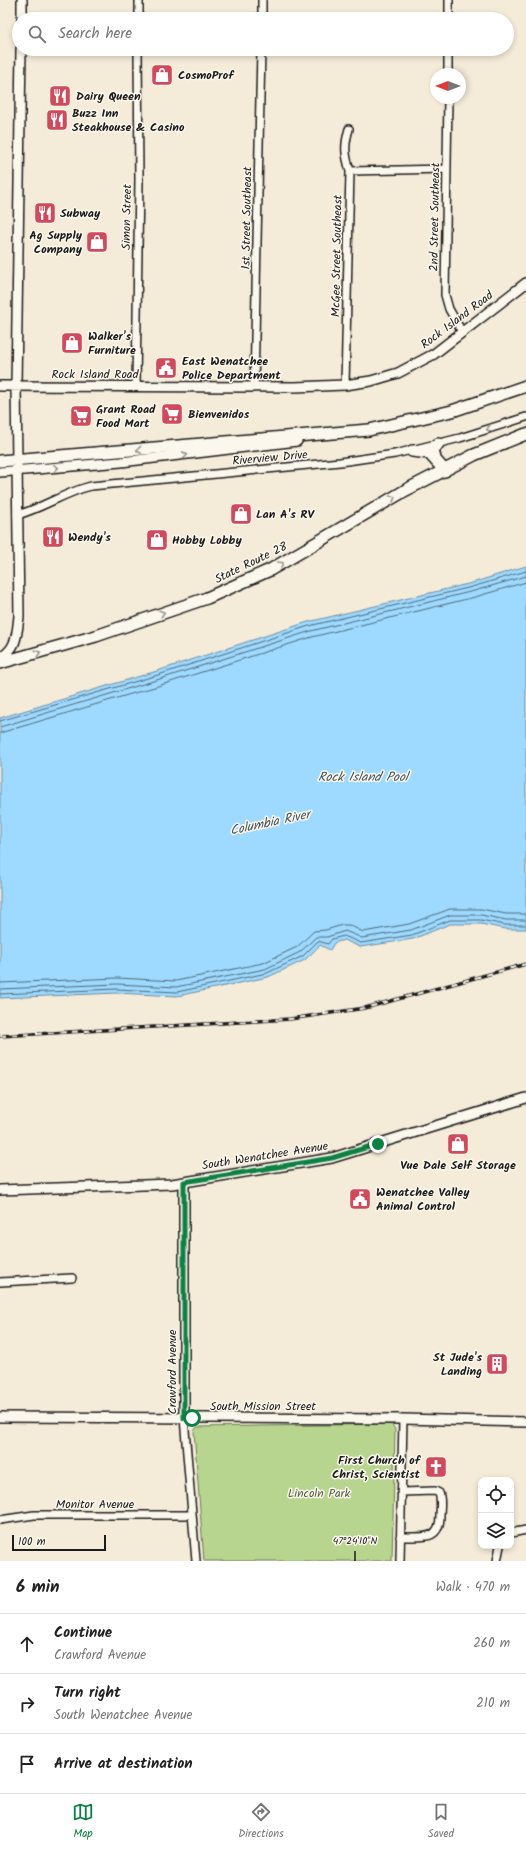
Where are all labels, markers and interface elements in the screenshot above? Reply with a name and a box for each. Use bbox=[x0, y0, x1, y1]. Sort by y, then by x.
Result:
search box bbox=[12, 12, 514, 56]
text: Search here bbox=[58, 22, 132, 46]
icon: search bbox=[26, 23, 48, 45]
shop icon: CosmoProf bbox=[149, 62, 175, 88]
place label: CosmoProf bbox=[178, 66, 235, 85]
north arrow bbox=[430, 68, 466, 104]
restaurant icon: Dairy Queen bbox=[47, 83, 73, 109]
place label: Dairy Queen bbox=[76, 87, 141, 106]
place label: Buzz Inn Steakhouse & Casino bbox=[72, 104, 185, 137]
restaurant icon: Buzz Inn Steakhouse & Casino bbox=[44, 107, 70, 133]
street label: 2nd Street Southeast bbox=[425, 162, 445, 272]
street label: 1st Street Southeast bbox=[237, 166, 257, 270]
street label: Simon Street bbox=[117, 184, 137, 250]
street label: McGee Street Southeast bbox=[326, 194, 348, 317]
restaurant icon: Subway bbox=[32, 200, 58, 226]
place label: Subway bbox=[60, 204, 101, 223]
place label: Ag Supply Company bbox=[29, 226, 83, 259]
shop icon: Ag Supply Company bbox=[84, 229, 110, 255]
street label: Rock Island Road bbox=[417, 286, 498, 354]
place label: Walker's Furniture bbox=[88, 327, 136, 360]
shop icon: Walker's Furniture bbox=[59, 330, 85, 356]
place label: East Wenatchee Police Department bbox=[182, 352, 281, 385]
public building icon: East Wenatchee Police Department bbox=[153, 355, 179, 381]
street label: Rock Island Road bbox=[52, 365, 139, 384]
place label: Grant Road Food Mart bbox=[96, 400, 156, 433]
supermarket icon: Bienvenidos bbox=[159, 401, 185, 427]
supermarket icon: Grant Road Food Mart bbox=[68, 403, 94, 429]
place label: Bienvenidos bbox=[188, 405, 250, 424]
one-way arrow bbox=[486, 425, 493, 433]
one-way arrow bbox=[136, 445, 142, 454]
street label: Riverview Drive bbox=[232, 445, 309, 471]
one-way arrow bbox=[182, 451, 188, 460]
one-way arrow bbox=[53, 463, 59, 472]
one-way arrow bbox=[389, 495, 396, 502]
shop icon: Lan A's RV bbox=[228, 501, 254, 527]
place label: Lan A's RV bbox=[256, 505, 316, 524]
restaurant icon: Wendy's bbox=[40, 524, 66, 550]
shop icon: Hobby Lobby bbox=[144, 527, 170, 553]
place label: Wendy's bbox=[68, 528, 111, 547]
place label: Hobby Lobby bbox=[172, 531, 242, 550]
street label: State Route 28 bbox=[211, 537, 291, 589]
one-way arrow bbox=[277, 561, 284, 568]
one-way arrow bbox=[158, 610, 165, 618]
one-way arrow bbox=[34, 649, 41, 658]
water label: Rock Island Pool bbox=[318, 767, 411, 788]
water label: Columbia River bbox=[228, 804, 314, 842]
shop icon: Vue Dale Self Storage bbox=[445, 1131, 471, 1157]
route end bbox=[369, 1135, 387, 1153]
street label: South Wenatchee Avenue bbox=[200, 1137, 330, 1175]
place label: Vue Dale Self Storage bbox=[400, 1156, 516, 1175]
place label: Wenatchee Valley Animal Control bbox=[376, 1183, 470, 1216]
public building icon: Wenatchee Valley Animal Control bbox=[347, 1186, 373, 1212]
street label: Crawford Avenue bbox=[163, 1329, 182, 1414]
place label: St Jude's Landing bbox=[433, 1348, 482, 1381]
building icon: St Jude's Landing bbox=[484, 1351, 510, 1377]
street label: South Mission Street bbox=[210, 1397, 316, 1416]
route start bbox=[183, 1409, 201, 1427]
place label: First Church of Christ, Scientist bbox=[332, 1451, 422, 1484]
church icon: First Church of Christ, Scientist bbox=[423, 1454, 449, 1480]
map controls bbox=[478, 1477, 514, 1549]
button: locate bbox=[478, 1477, 514, 1513]
park label: Lincoln Park bbox=[288, 1484, 351, 1503]
street label: Monitor Avenue bbox=[56, 1495, 135, 1514]
button: layers bbox=[478, 1513, 514, 1549]
scale bar bbox=[12, 1533, 106, 1552]
text: 100 m bbox=[18, 1533, 46, 1551]
text: 47°24'10"N bbox=[333, 1533, 377, 1549]
text: 6 min bbox=[16, 1574, 60, 1601]
text: Walk · 470 m bbox=[436, 1577, 510, 1598]
text: Continue bbox=[54, 1621, 112, 1645]
icon: ahead bbox=[16, 1633, 38, 1655]
text: 260 m bbox=[473, 1633, 510, 1654]
text: Crawford Avenue bbox=[54, 1645, 146, 1666]
text: Turn right bbox=[54, 1681, 121, 1705]
icon: right bbox=[16, 1693, 38, 1715]
text: 210 m bbox=[476, 1693, 510, 1714]
text: South Wenatchee Avenue bbox=[54, 1705, 192, 1726]
text: Arrive at destination bbox=[54, 1752, 193, 1776]
icon: arrive bbox=[16, 1753, 38, 1775]
tab: Map bbox=[72, 1801, 94, 1843]
tab: Directions bbox=[238, 1801, 284, 1843]
tab: Saved bbox=[428, 1801, 454, 1843]

